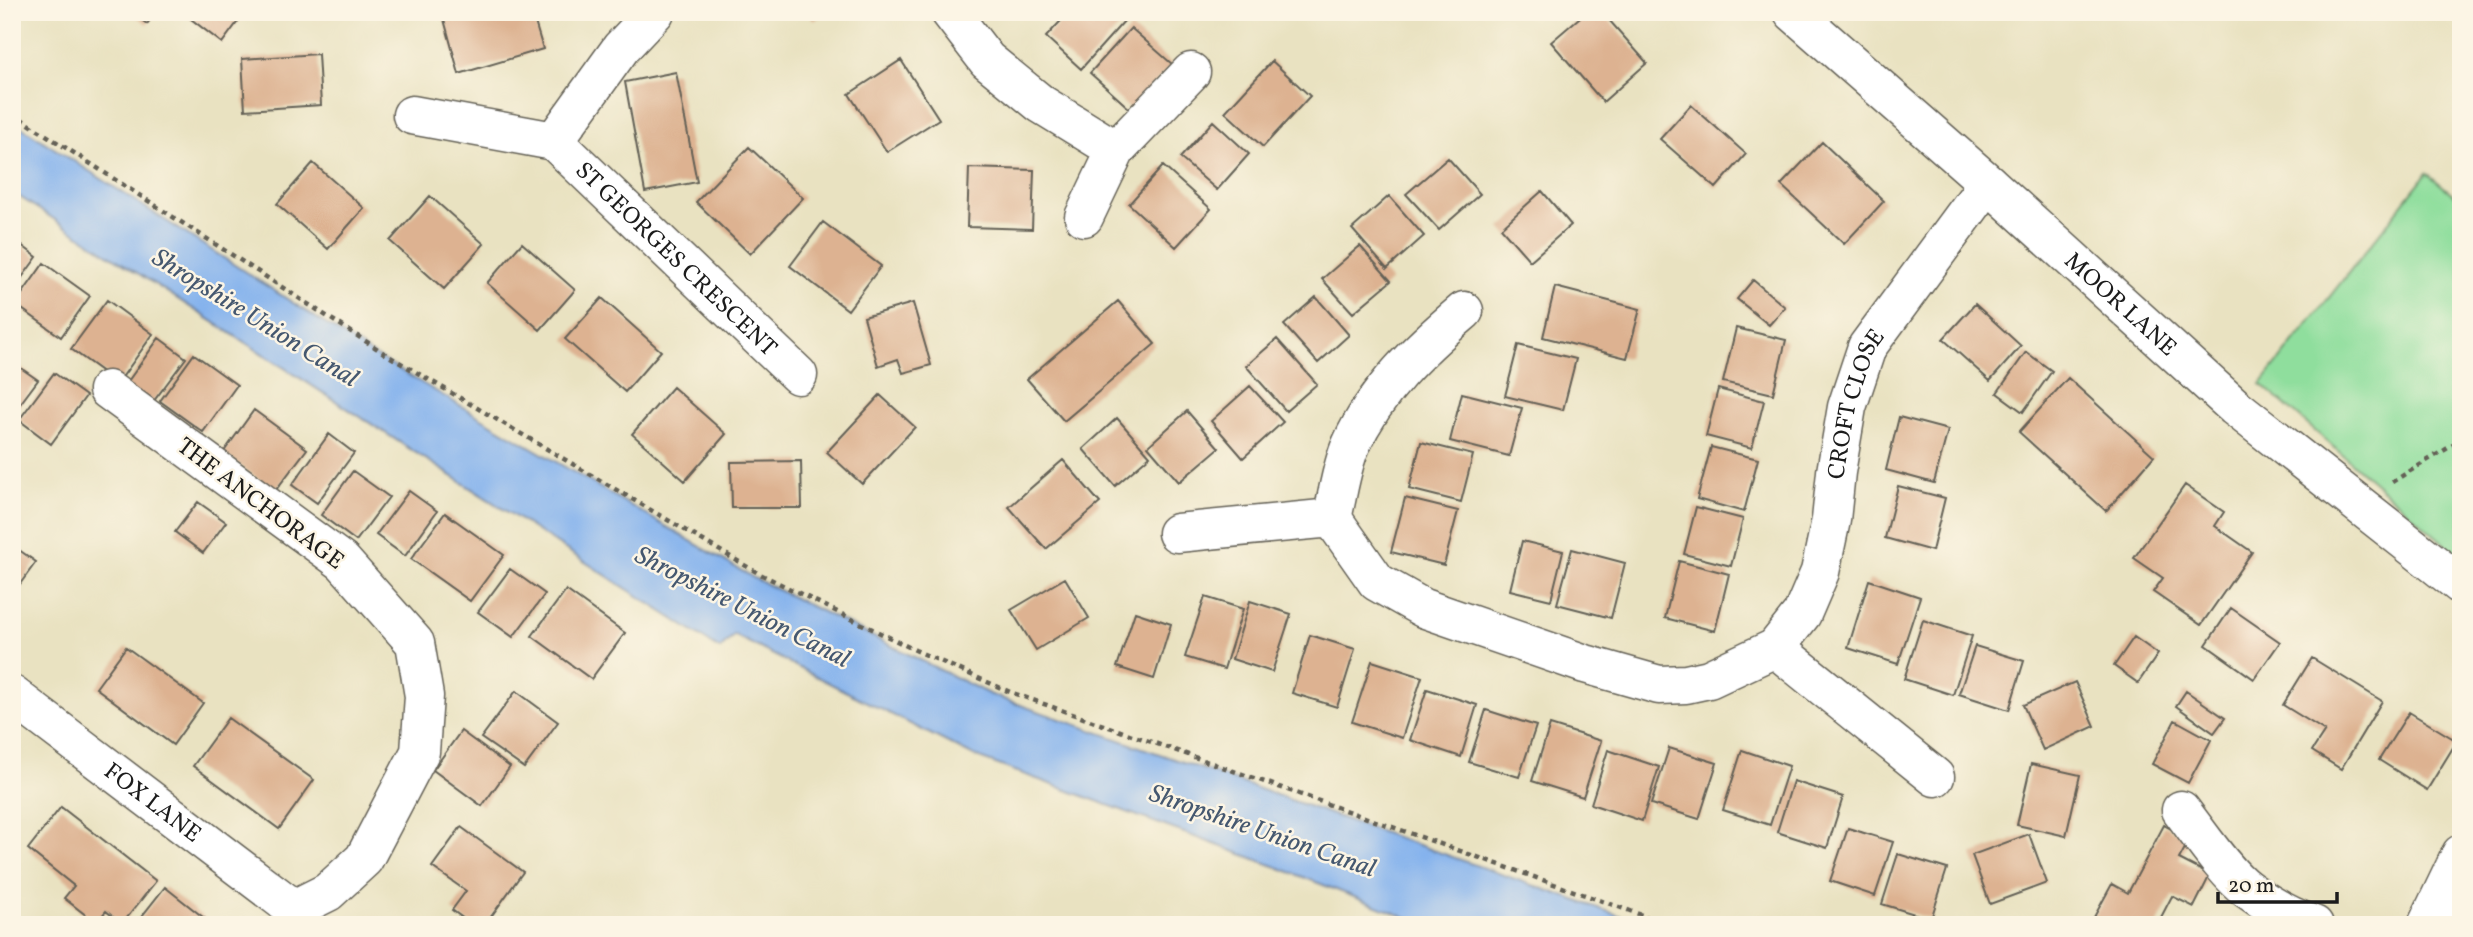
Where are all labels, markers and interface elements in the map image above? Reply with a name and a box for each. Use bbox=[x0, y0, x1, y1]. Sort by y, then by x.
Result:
street label: ST GEORGES CRESCENT bbox=[567, 155, 784, 365]
water label: Shropshire Union Canal bbox=[145, 241, 366, 397]
street label: MOOR LANE bbox=[2056, 245, 2183, 365]
street label: CROFT CLOSE bbox=[1820, 322, 1894, 482]
street label: THE ANCHORAGE bbox=[169, 430, 350, 579]
water label: Shropshire Union Canal bbox=[628, 538, 856, 678]
street label: FOX LANE bbox=[96, 755, 208, 852]
water label: Shropshire Union Canal bbox=[1144, 776, 1381, 888]
scale bar bbox=[2218, 860, 2336, 904]
text: 20 m bbox=[2228, 872, 2274, 901]

